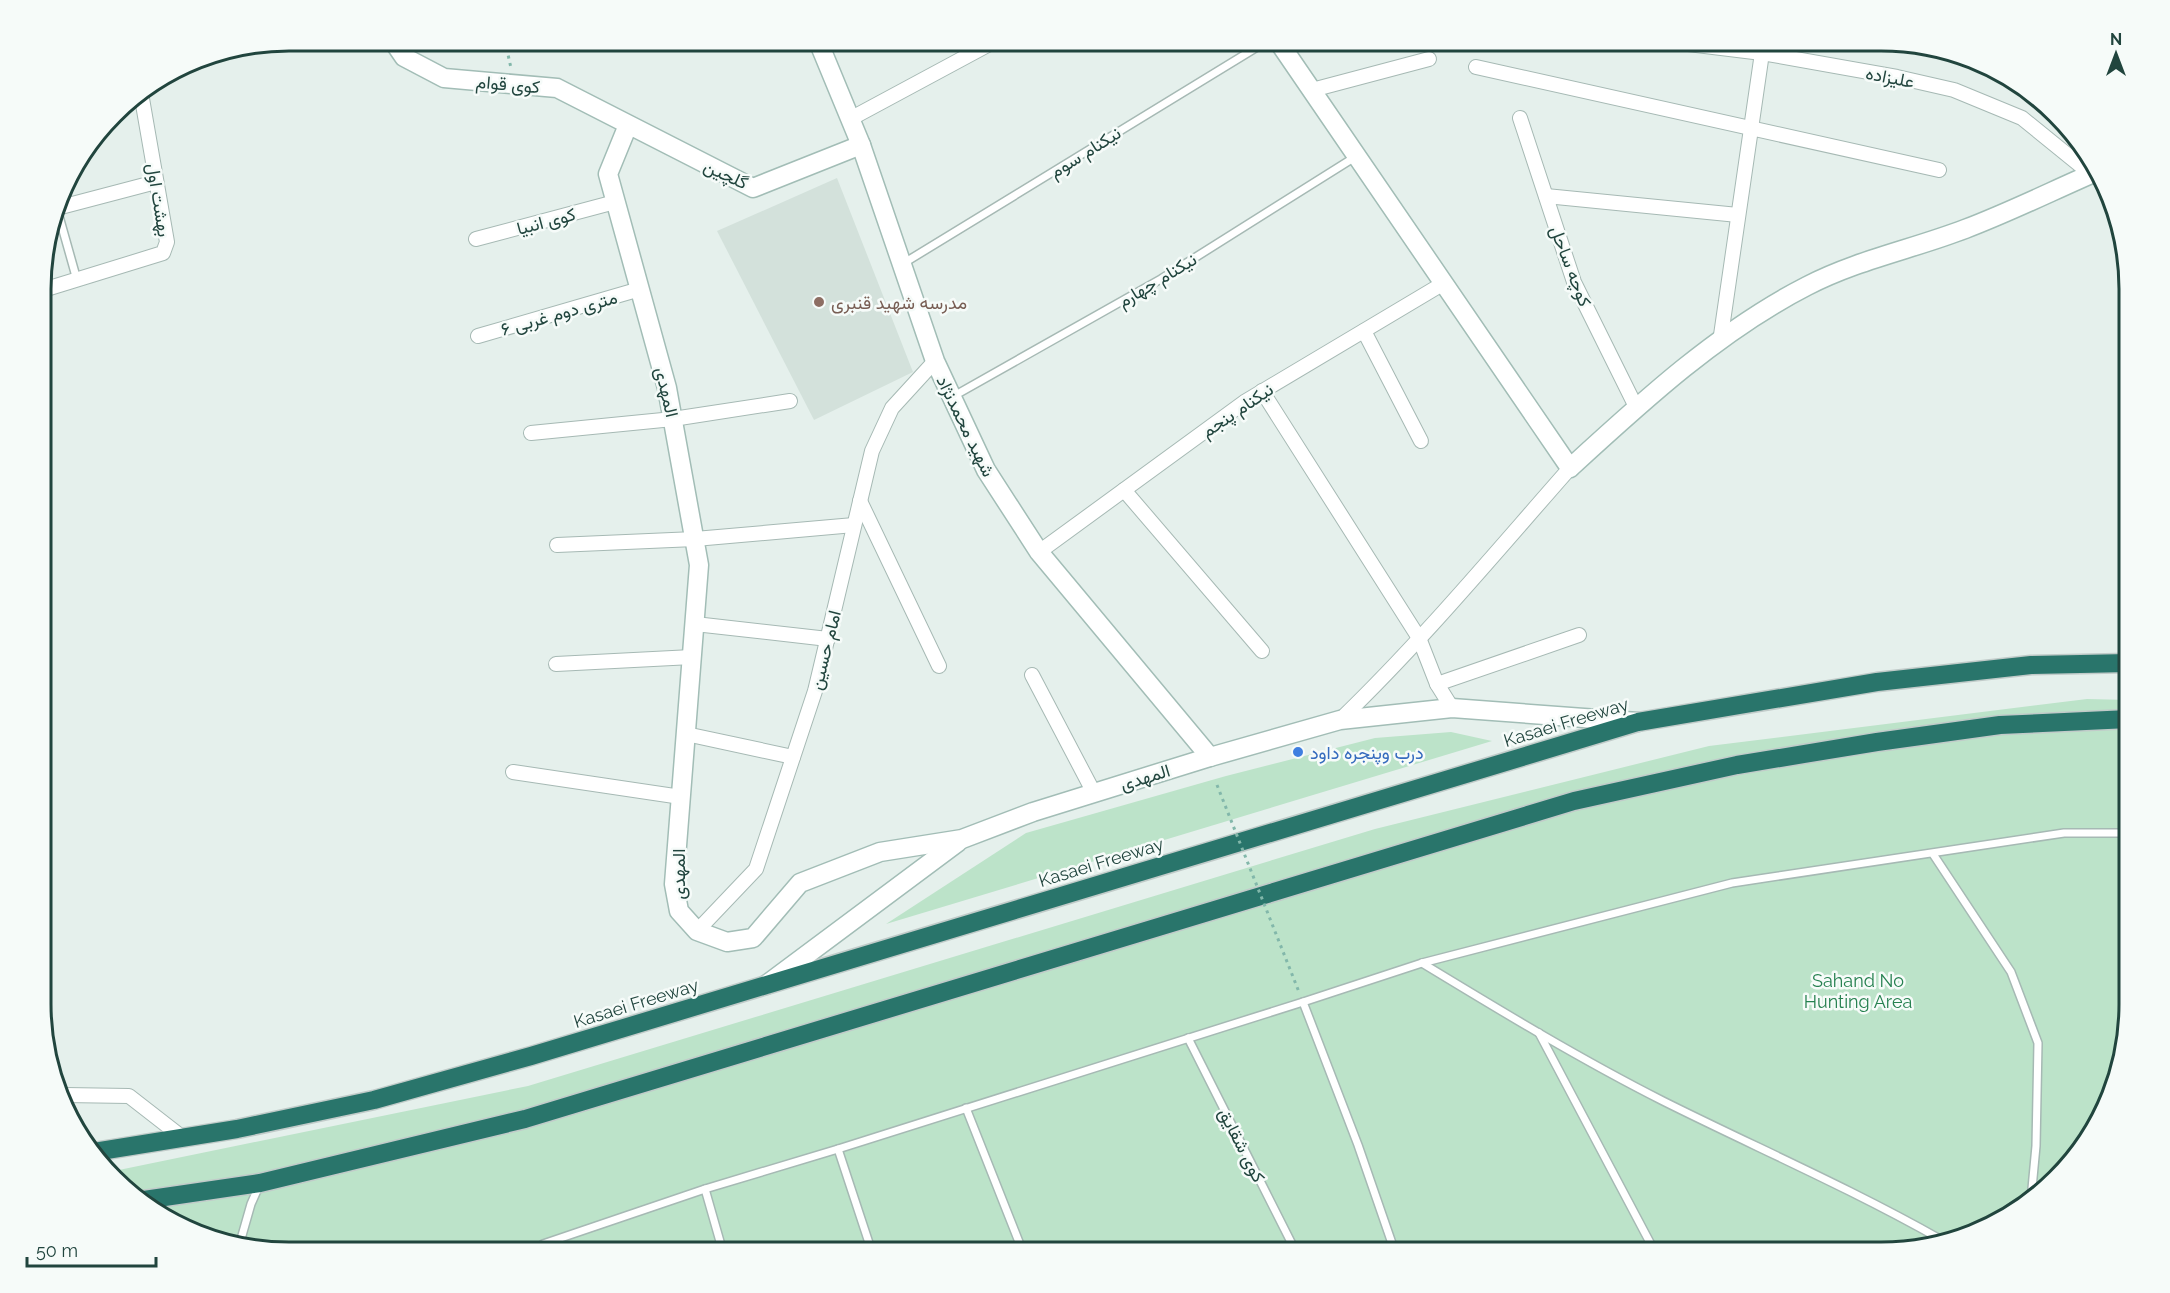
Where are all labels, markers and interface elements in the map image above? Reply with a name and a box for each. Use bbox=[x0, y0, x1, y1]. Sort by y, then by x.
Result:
north arrow bbox=[2086, 24, 2146, 84]
text: N bbox=[2110, 30, 2122, 49]
street label: علیزاده bbox=[1864, 62, 1916, 93]
street label: کوی قوام bbox=[475, 71, 541, 99]
street label: نیکنام سوم bbox=[1046, 122, 1125, 184]
street label: گلچین bbox=[700, 155, 751, 195]
street label: بهشت اول bbox=[142, 162, 175, 239]
street label: کوی انبیا bbox=[514, 203, 578, 240]
street label: کوچه ساحل bbox=[1544, 223, 1596, 310]
street label: نیکنام چهارم bbox=[1114, 248, 1201, 313]
street label: ۶ متری دوم غربی bbox=[498, 286, 620, 342]
place label: مدرسه شهید قنبری bbox=[831, 292, 967, 314]
marker: مدرسه شهید قنبری bbox=[812, 295, 826, 309]
street label: المهدی bbox=[650, 365, 683, 419]
street label: شهید محمدنژاد bbox=[932, 372, 999, 480]
street label: نیکنام پنجم bbox=[1197, 378, 1278, 443]
street label: امام حسین bbox=[805, 608, 847, 692]
street label: Kasaei Freeway bbox=[1501, 693, 1631, 751]
place label: درب وپنجره داود bbox=[1310, 742, 1424, 765]
marker: درب وپنجره داود bbox=[1291, 745, 1305, 759]
street label: المهدی bbox=[1118, 760, 1173, 795]
street label: Kasaei Freeway bbox=[1036, 833, 1166, 891]
street label: المهدی bbox=[668, 849, 690, 899]
park label: Sahand No Hunting Area bbox=[1804, 970, 1912, 1012]
street label: Kasaei Freeway bbox=[571, 974, 701, 1032]
street label: کوی شقایق bbox=[1213, 1104, 1270, 1186]
scale bar bbox=[27, 1230, 156, 1268]
text: 50 m bbox=[36, 1240, 78, 1261]

